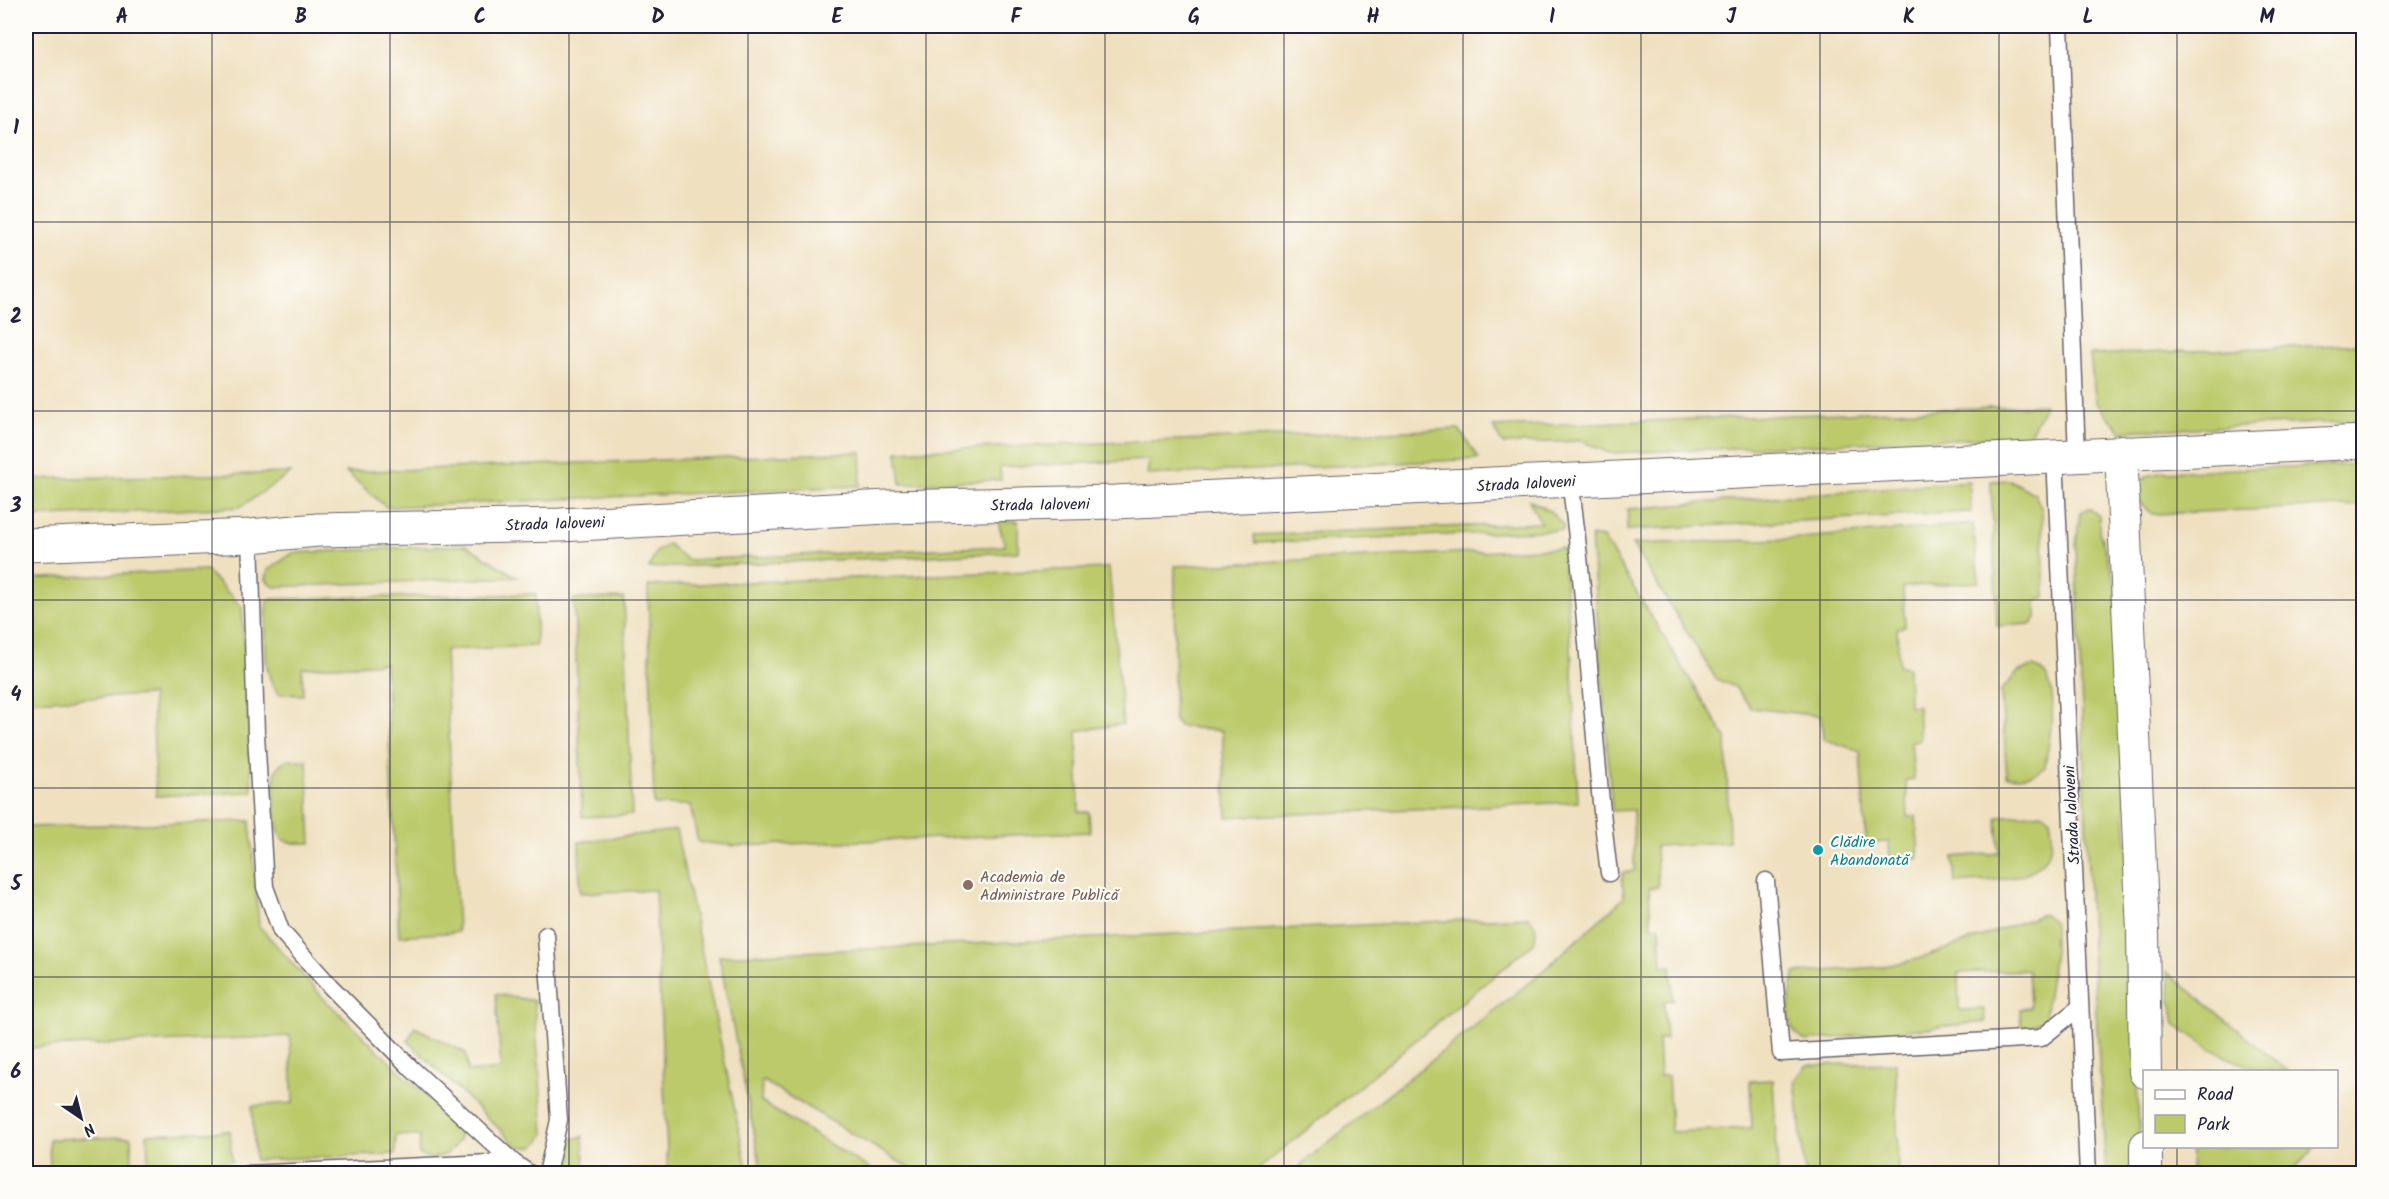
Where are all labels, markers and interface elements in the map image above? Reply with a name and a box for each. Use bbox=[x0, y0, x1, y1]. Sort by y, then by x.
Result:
text: A bbox=[116, 2, 128, 34]
text: B bbox=[295, 2, 307, 34]
text: C bbox=[474, 2, 486, 34]
text: D bbox=[651, 2, 665, 34]
text: E bbox=[831, 2, 843, 34]
text: F bbox=[1011, 2, 1023, 34]
text: G bbox=[1188, 2, 1200, 34]
text: H bbox=[1366, 2, 1380, 34]
text: I bbox=[1549, 2, 1555, 34]
text: J bbox=[1726, 2, 1737, 34]
text: K bbox=[1903, 2, 1915, 34]
text: L bbox=[2083, 2, 2093, 34]
text: M bbox=[2259, 2, 2275, 34]
text: 1 bbox=[13, 113, 19, 145]
text: 2 bbox=[10, 302, 22, 334]
street label: Strada Ialoveni bbox=[1476, 469, 1578, 500]
text: 3 bbox=[10, 491, 22, 523]
street label: Strada Ialoveni bbox=[990, 492, 1091, 519]
street label: Strada Ialoveni bbox=[505, 510, 606, 539]
text: 4 bbox=[11, 680, 22, 712]
street label: Strada Ialoveni bbox=[2057, 763, 2088, 865]
place label: Clădire Abandonată bbox=[1830, 830, 1911, 873]
marker: Clădire Abandonată bbox=[1811, 843, 1825, 857]
place label: Academia de Administrare Publică bbox=[980, 865, 1120, 908]
text: 5 bbox=[10, 869, 23, 901]
marker: Academia de Administrare Publică bbox=[961, 878, 975, 892]
text: 6 bbox=[11, 1057, 22, 1089]
legend bbox=[2143, 1070, 2338, 1148]
text: Road bbox=[2197, 1081, 2234, 1110]
north arrow bbox=[51, 1088, 111, 1148]
text: Park bbox=[2197, 1111, 2230, 1140]
text: N bbox=[77, 1116, 100, 1142]

